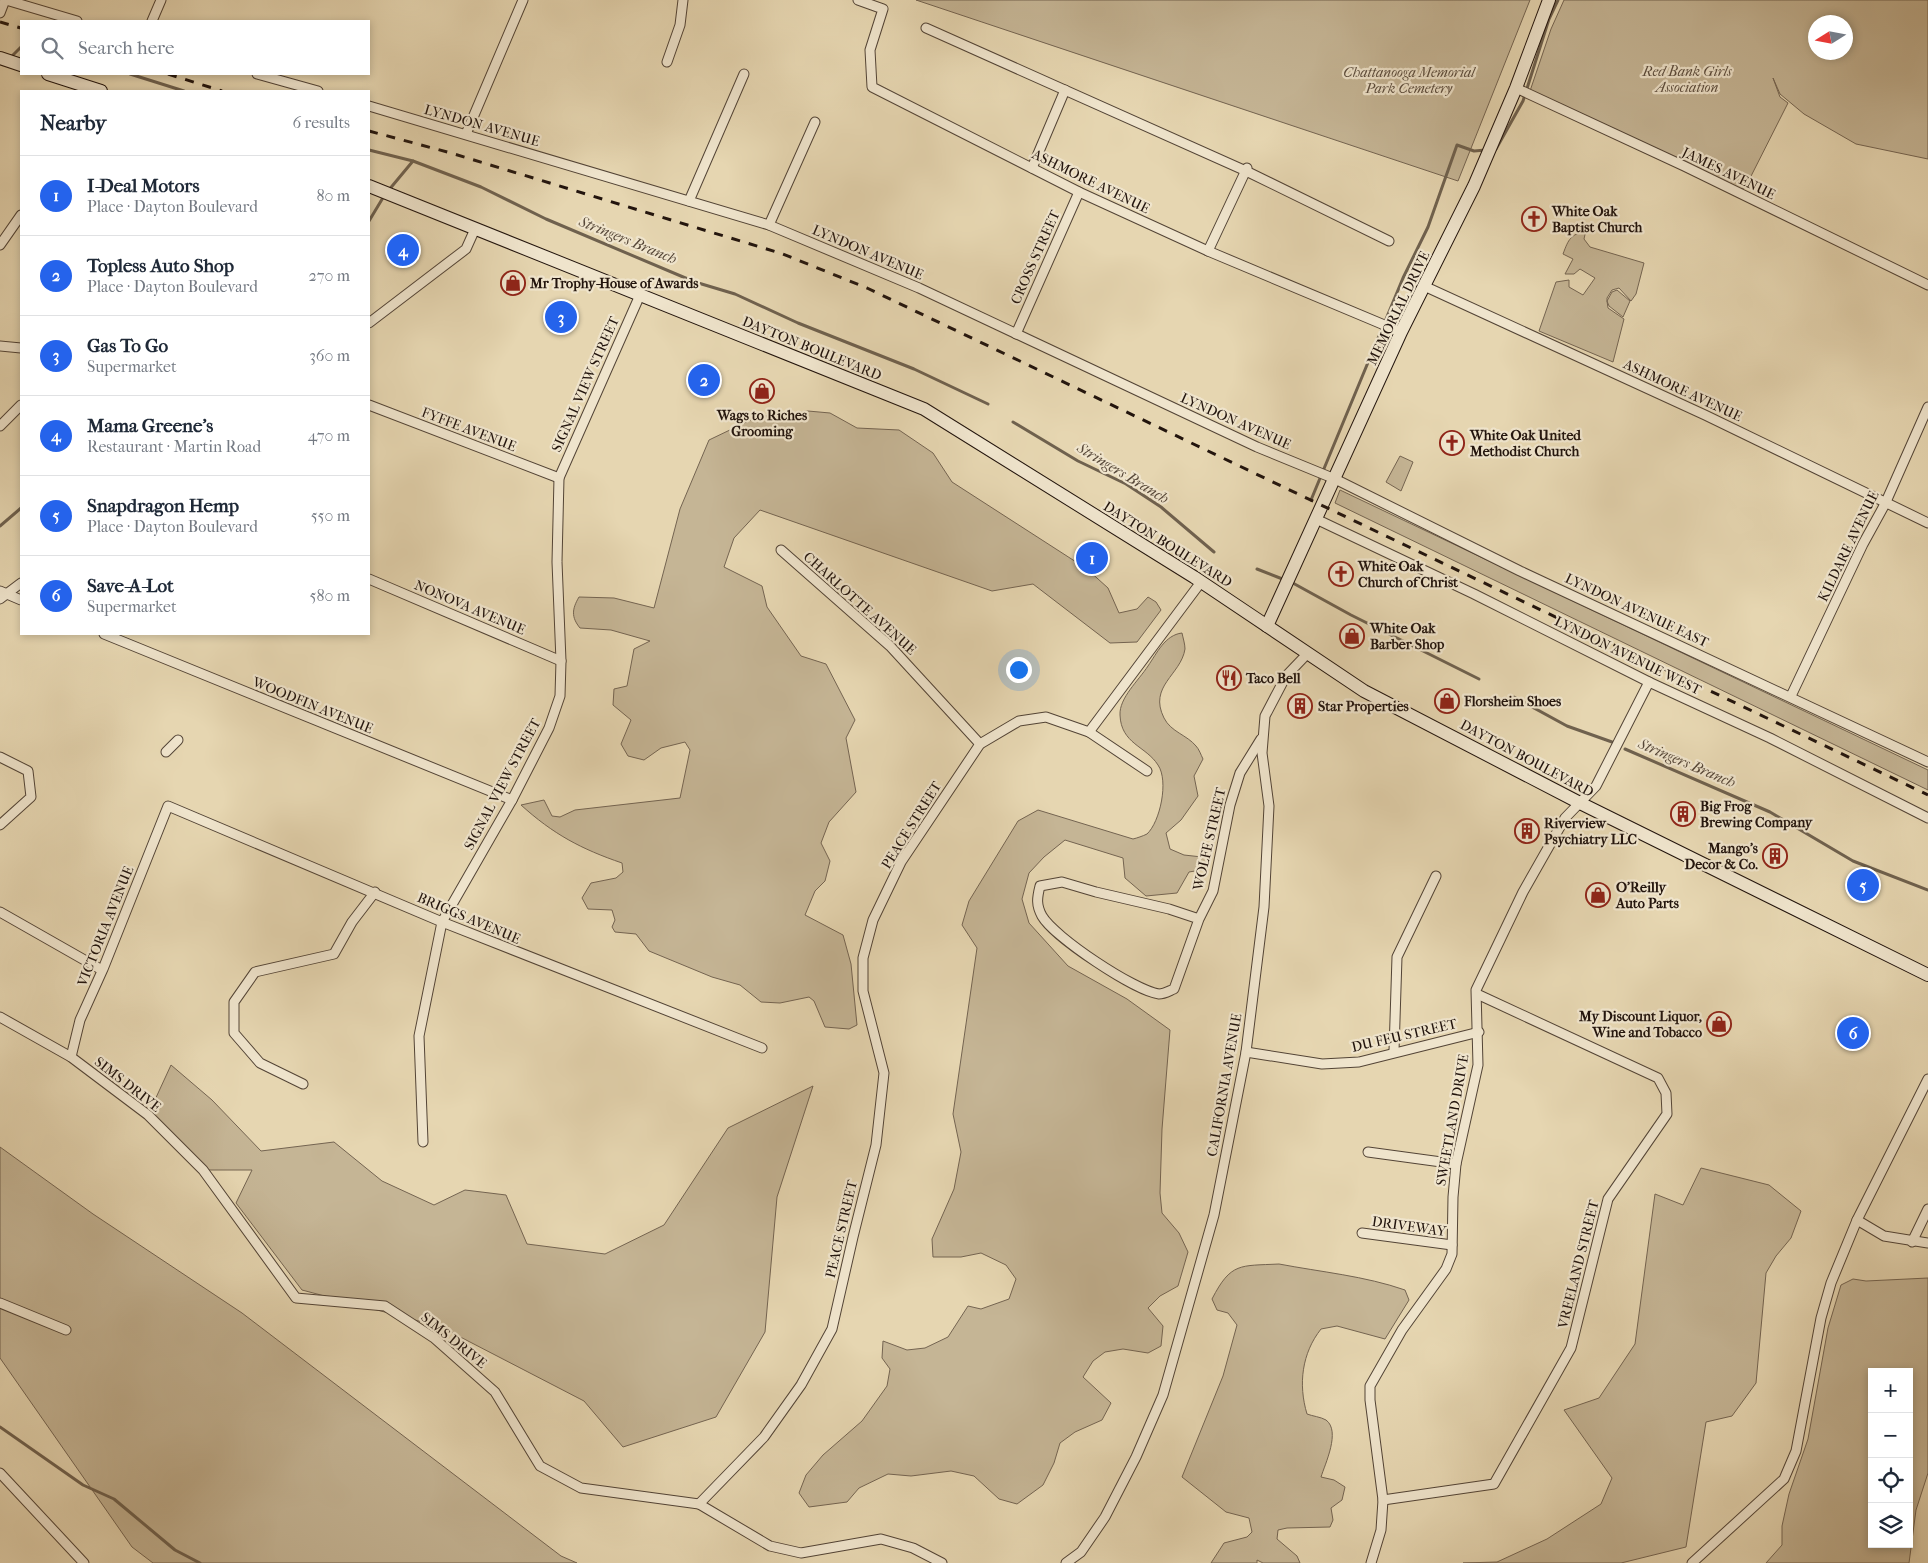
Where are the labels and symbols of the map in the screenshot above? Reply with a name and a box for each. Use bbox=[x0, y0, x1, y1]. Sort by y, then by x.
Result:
north arrow bbox=[1808, 15, 1853, 60]
park label: Red Bank Girls Association bbox=[1641, 63, 1732, 96]
park label: Chattanooga Memorial Park Cemetery bbox=[1343, 64, 1476, 97]
street label: LYNDON AVENUE bbox=[422, 101, 542, 150]
street label: JAMES AVENUE bbox=[1678, 143, 1779, 204]
street label: ASHMORE AVENUE bbox=[1028, 145, 1153, 217]
place label: White Oak Baptist Church bbox=[1551, 203, 1644, 236]
church icon: White Oak Baptist Church bbox=[1521, 206, 1547, 232]
street label: CROSS STREET bbox=[1007, 207, 1064, 307]
water label: Stringers Branch bbox=[576, 212, 680, 268]
street label: LYNDON AVENUE bbox=[810, 221, 926, 284]
pin: 4 bbox=[387, 231, 419, 269]
street label: MEMORIAL DRIVE bbox=[1363, 248, 1434, 368]
shop icon: Mr Trophy-House of Awards bbox=[500, 270, 526, 296]
place label: Mr Trophy-House of Awards bbox=[529, 275, 699, 292]
pin: 3 bbox=[545, 298, 577, 336]
street label: SIGNAL VIEW STREET bbox=[548, 313, 623, 455]
street label: DAYTON BOULEVARD bbox=[740, 313, 884, 384]
street label: ASHMORE AVENUE bbox=[1620, 355, 1745, 426]
pin: 2 bbox=[688, 361, 720, 399]
shop icon: Wags to Riches Grooming bbox=[749, 378, 775, 404]
street label: LYNDON AVENUE bbox=[1178, 389, 1294, 454]
street label: FYFFE AVENUE bbox=[419, 404, 519, 455]
place label: Wags to Riches Grooming bbox=[716, 407, 808, 440]
place label: White Oak United Methodist Church bbox=[1469, 427, 1582, 460]
church icon: White Oak United Methodist Church bbox=[1439, 430, 1465, 456]
water label: Stringers Branch bbox=[1073, 438, 1172, 508]
street label: KILDARE AVENUE bbox=[1814, 488, 1883, 604]
street label: DAYTON BOULEVARD bbox=[1100, 498, 1236, 591]
pin: 1 bbox=[1076, 539, 1108, 577]
street label: CHARLOTTE AVENUE bbox=[800, 548, 920, 659]
place label: White Oak Church of Christ bbox=[1357, 558, 1459, 591]
church icon: White Oak Church of Christ bbox=[1328, 561, 1354, 587]
street label: LYNDON AVENUE EAST bbox=[1562, 570, 1712, 651]
street label: NONOVA AVENUE bbox=[412, 576, 528, 639]
street label: LYNDON AVENUE WEST bbox=[1552, 612, 1704, 699]
place label: White Oak Barber Shop bbox=[1369, 620, 1445, 653]
shop icon: White Oak Barber Shop bbox=[1339, 623, 1365, 649]
your location bbox=[1006, 657, 1032, 683]
restaurant icon: Taco Bell bbox=[1216, 665, 1242, 691]
place label: Taco Bell bbox=[1245, 670, 1301, 687]
street label: WOODFIN AVENUE bbox=[249, 673, 376, 738]
shop icon: Florsheim Shoes bbox=[1434, 688, 1460, 714]
building icon: Star Properties bbox=[1287, 693, 1313, 719]
place label: Florsheim Shoes bbox=[1463, 693, 1562, 710]
place label: Star Properties bbox=[1318, 698, 1410, 715]
street label: SIGNAL VIEW STREET bbox=[461, 715, 545, 853]
street label: DAYTON BOULEVARD bbox=[1457, 716, 1597, 801]
water label: Stringers Branch bbox=[1635, 734, 1739, 792]
street label: PEACE STREET bbox=[878, 778, 945, 872]
street label: WOLFE STREET bbox=[1189, 785, 1230, 893]
place label: Big Frog Brewing Company bbox=[1700, 798, 1814, 831]
building icon: Big Frog Brewing Company bbox=[1670, 801, 1696, 827]
place label: Riverview Psychiatry LLC bbox=[1544, 815, 1637, 848]
building icon: Riverview Psychiatry LLC bbox=[1514, 818, 1540, 844]
place label: Mango's Decor & Co. bbox=[1685, 840, 1759, 873]
building icon: Mango's Decor & Co. bbox=[1762, 843, 1788, 869]
street label: VICTORIA AVENUE bbox=[73, 863, 137, 990]
pin: 5 bbox=[1847, 866, 1879, 904]
place label: O'Reilly Auto Parts bbox=[1615, 879, 1680, 912]
shop icon: O'Reilly Auto Parts bbox=[1585, 882, 1611, 908]
street label: BRIGGS AVENUE bbox=[415, 889, 523, 948]
place label: My Discount Liquor, Wine and Tobacco bbox=[1578, 1008, 1702, 1041]
shop icon: My Discount Liquor, Wine and Tobacco bbox=[1706, 1011, 1732, 1037]
street label: CALIFORNIA AVENUE bbox=[1204, 1012, 1246, 1158]
pin: 6 bbox=[1837, 1014, 1869, 1052]
street label: DU FEU STREET bbox=[1350, 1015, 1459, 1056]
street label: SWEETLAND DRIVE bbox=[1433, 1052, 1473, 1187]
street label: SIMS DRIVE bbox=[91, 1053, 165, 1116]
street label: PEACE STREET bbox=[822, 1178, 861, 1280]
street label: VREELAND STREET bbox=[1554, 1198, 1603, 1331]
street label: DRIVEWAY bbox=[1371, 1213, 1448, 1240]
street label: SIMS DRIVE bbox=[417, 1309, 490, 1372]

